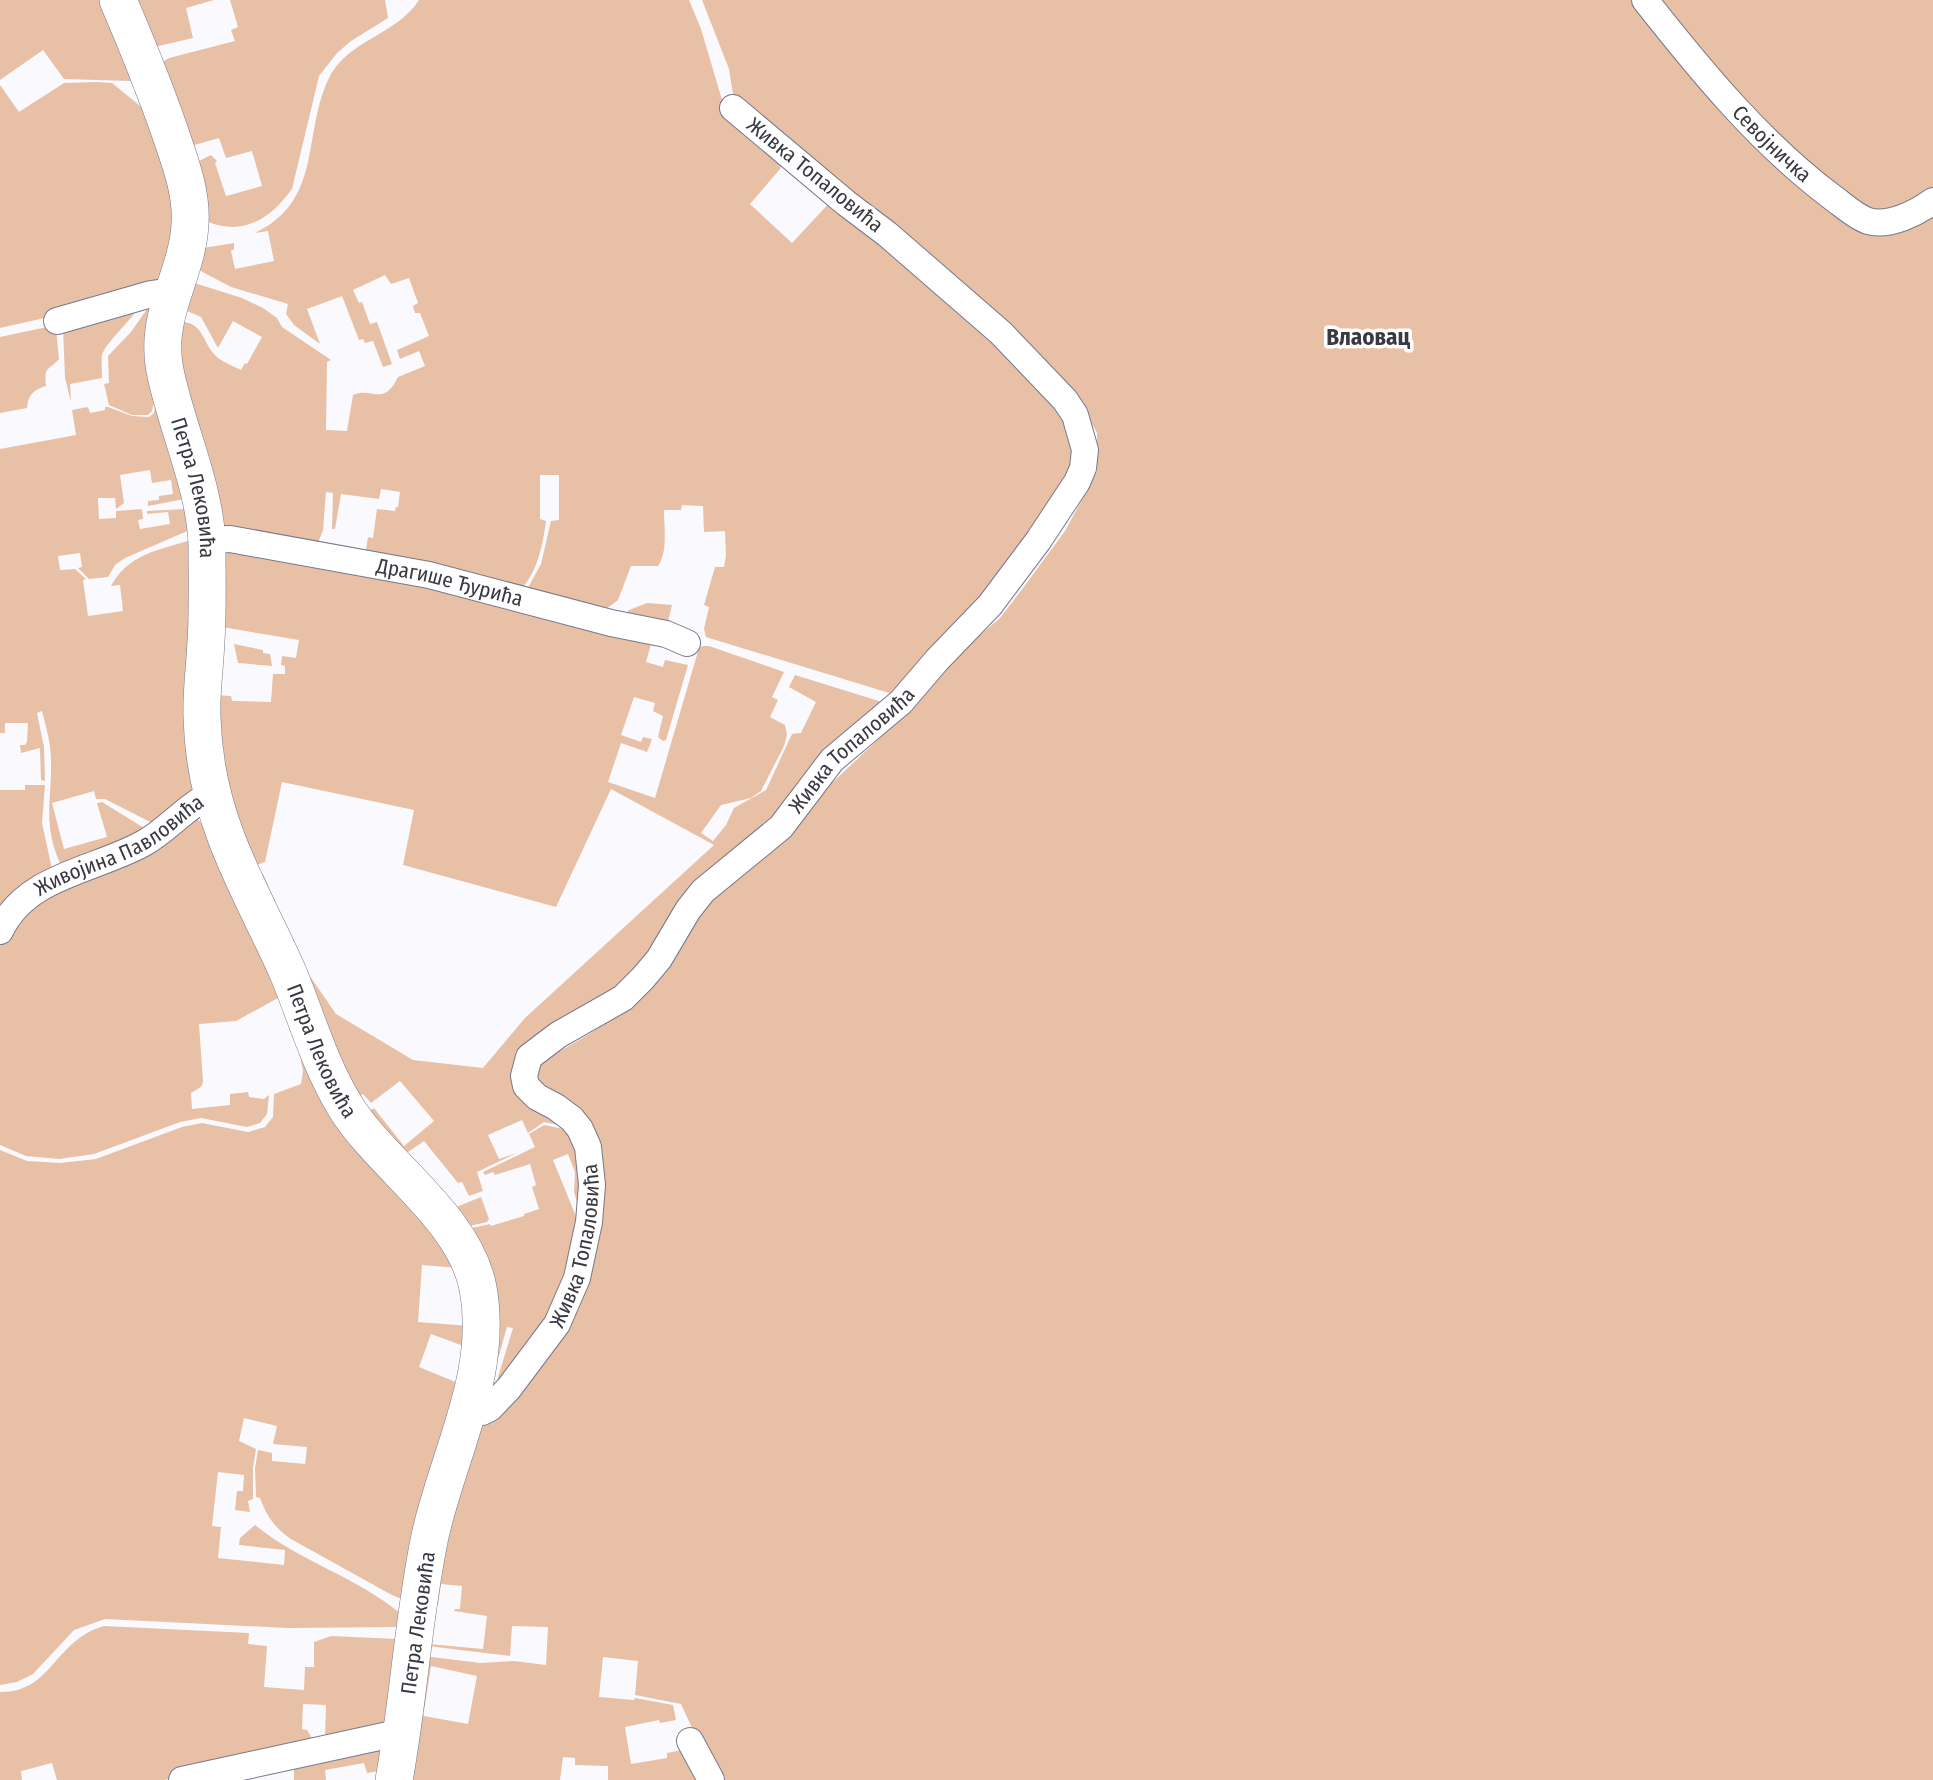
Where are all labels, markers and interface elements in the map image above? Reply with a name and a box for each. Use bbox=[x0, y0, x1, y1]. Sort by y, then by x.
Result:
street label: Севојничка bbox=[1727, 100, 1817, 188]
street label: Живка Топаловића bbox=[741, 112, 889, 238]
district label: Влаовац bbox=[1326, 323, 1410, 351]
street label: Петра Лековића bbox=[165, 414, 220, 558]
street label: Драгише Ђурића bbox=[373, 553, 526, 612]
street label: Живка Топаловића bbox=[783, 682, 921, 818]
street label: Живојина Павловића bbox=[30, 789, 209, 902]
street label: Петра Лековића bbox=[281, 980, 362, 1123]
street label: Живка Топаловића bbox=[544, 1163, 605, 1332]
street label: Петра Лековића bbox=[395, 1550, 441, 1696]

